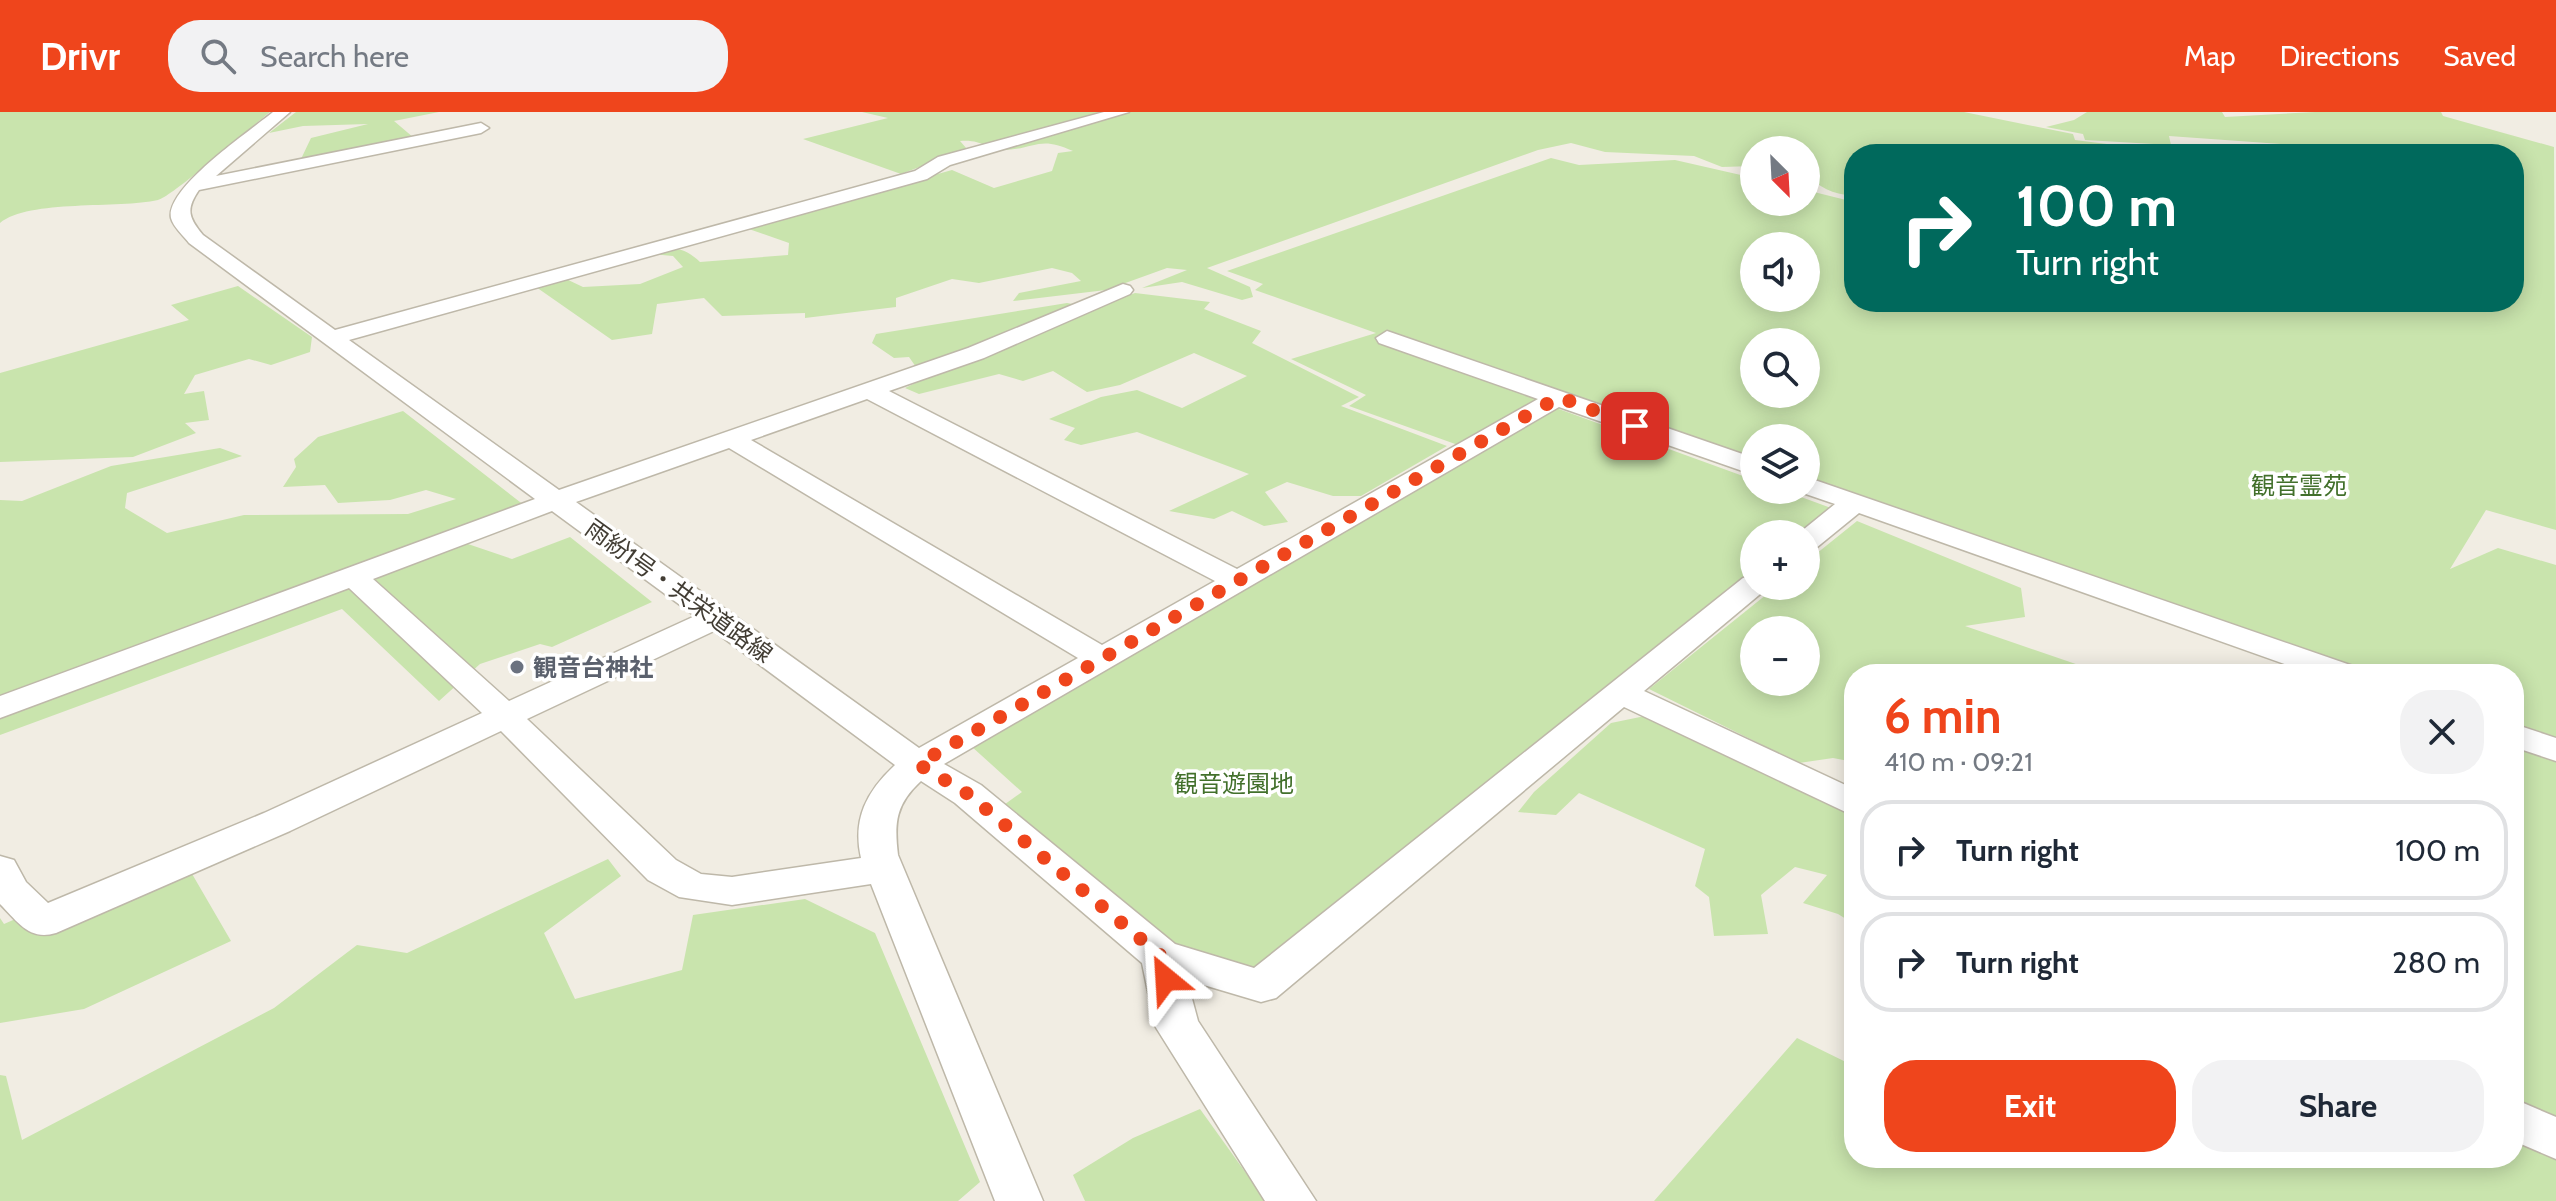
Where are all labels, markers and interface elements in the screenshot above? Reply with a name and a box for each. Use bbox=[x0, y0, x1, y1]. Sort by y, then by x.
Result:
search box bbox=[168, 20, 728, 92]
text: Drivr bbox=[40, 33, 120, 80]
icon: search bbox=[196, 34, 240, 78]
text: Search here bbox=[260, 38, 409, 75]
text: Map bbox=[2184, 39, 2236, 73]
text: Directions bbox=[2280, 39, 2399, 73]
text: Saved bbox=[2443, 39, 2516, 73]
north arrow bbox=[1740, 136, 1820, 216]
map controls bbox=[1740, 136, 1820, 696]
text: 100 m bbox=[2016, 172, 2177, 240]
icon: right bbox=[1884, 176, 1988, 280]
button: sound bbox=[1740, 232, 1820, 312]
text: Turn right bbox=[2016, 240, 2159, 284]
button: search bbox=[1740, 328, 1820, 408]
pin bbox=[1601, 392, 1669, 460]
icon: arrive bbox=[1613, 404, 1657, 448]
button: layers bbox=[1740, 424, 1820, 504]
park label: 観音霊苑 bbox=[2251, 471, 2347, 500]
street label: 雨紛1号・共栄道路線 bbox=[580, 513, 778, 669]
button: + bbox=[1740, 520, 1820, 600]
button: − bbox=[1740, 616, 1820, 696]
place label: 観音台神社 bbox=[533, 653, 653, 682]
marker: 観音台神社 bbox=[508, 658, 526, 676]
text: 6 min bbox=[1884, 687, 2002, 745]
button: close bbox=[2400, 690, 2484, 774]
text: 410 m · 09:21 bbox=[1884, 746, 2033, 778]
park label: 観音遊園地 bbox=[1174, 769, 1294, 798]
icon: right bbox=[1888, 828, 1932, 872]
text: Turn right bbox=[1956, 832, 2079, 869]
text: 100 m bbox=[2395, 832, 2480, 869]
position arrow bbox=[1124, 937, 1208, 1021]
icon: right bbox=[1888, 940, 1932, 984]
text: Turn right bbox=[1956, 944, 2079, 981]
text: 280 m bbox=[2392, 944, 2480, 981]
button: Exit bbox=[1884, 1060, 2176, 1152]
button: Share bbox=[2192, 1060, 2484, 1152]

